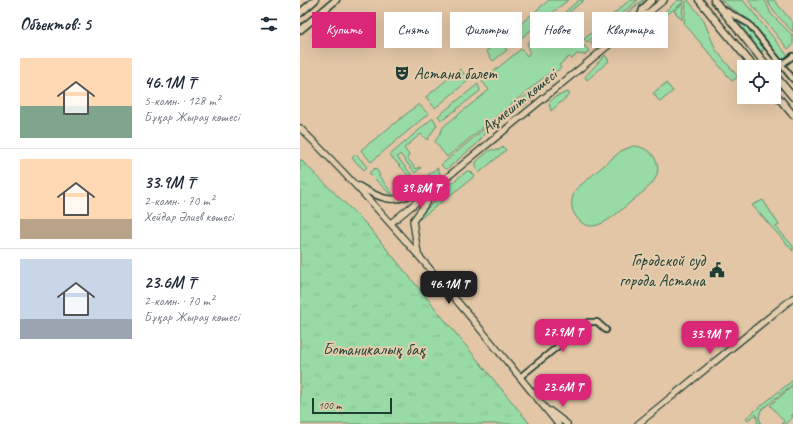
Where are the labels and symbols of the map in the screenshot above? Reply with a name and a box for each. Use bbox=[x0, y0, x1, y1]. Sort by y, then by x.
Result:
place label: Астана балет bbox=[414, 63, 497, 84]
street label: Ақмешіт көшесі bbox=[477, 63, 563, 138]
theatre icon: Астана балет bbox=[393, 64, 411, 82]
pin: 39.8M ₸ bbox=[384, 175, 458, 209]
place label: Городской суд города Астана bbox=[619, 250, 707, 291]
public building icon: Городской суд города Астана bbox=[708, 261, 726, 279]
pin: 46.1M ₸ bbox=[412, 271, 486, 305]
pin: 27.9M ₸ bbox=[526, 319, 600, 353]
pin: 33.9M ₸ bbox=[673, 321, 747, 355]
park label: Ботаникалық бақ bbox=[323, 339, 426, 360]
pin: 23.6M ₸ bbox=[526, 374, 600, 408]
scale bar bbox=[312, 396, 392, 415]

